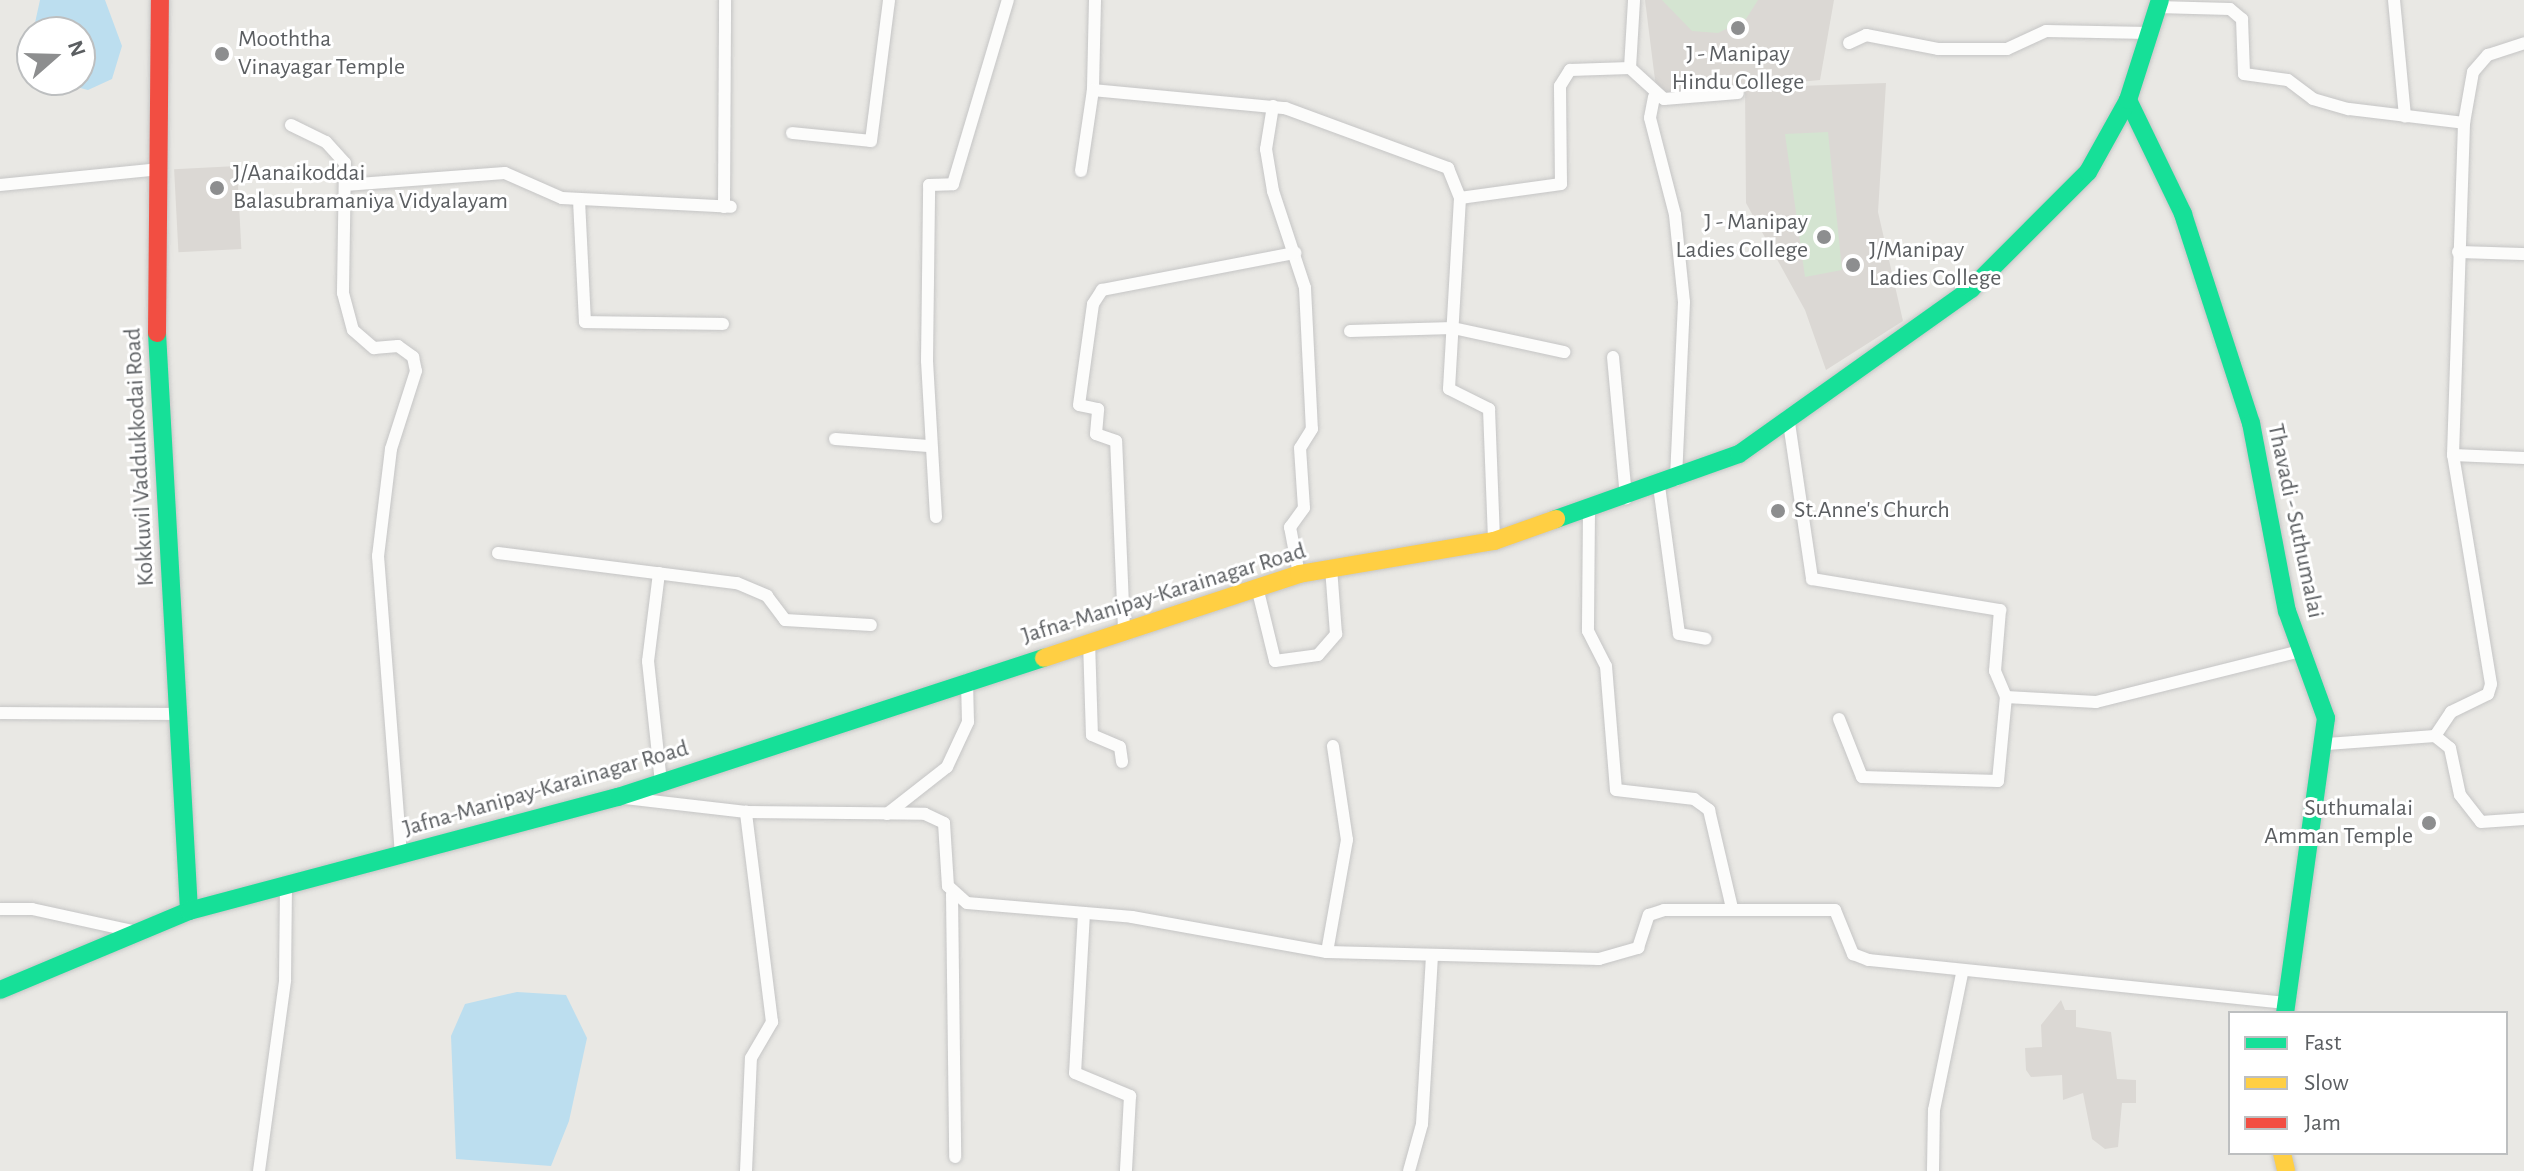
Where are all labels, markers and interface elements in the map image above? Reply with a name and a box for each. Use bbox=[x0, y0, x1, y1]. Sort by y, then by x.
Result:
north arrow bbox=[16, 16, 96, 96]
marker: J - Manipay Hindu College bbox=[1729, 19, 1747, 37]
place label: Mooththa Vinayagar Temple bbox=[238, 26, 405, 82]
text: N bbox=[64, 38, 90, 59]
place label: J - Manipay Hindu College bbox=[1672, 41, 1804, 97]
marker: Mooththa Vinayagar Temple bbox=[213, 45, 231, 63]
place label: J/Aanaikoddai Balasubramaniya Vidyalayam bbox=[233, 160, 508, 216]
marker: J/Aanaikoddai Balasubramaniya Vidyalayam bbox=[208, 179, 226, 197]
place label: J - Manipay Ladies College bbox=[1676, 209, 1808, 265]
marker: J - Manipay Ladies College bbox=[1815, 228, 1833, 246]
place label: J/Manipay Ladies College bbox=[1869, 237, 2001, 293]
marker: J/Manipay Ladies College bbox=[1844, 256, 1862, 274]
street label: Kokkuvil Vaddukkodai Road bbox=[119, 327, 161, 587]
street label: Thavadi - Suthumalai bbox=[2260, 421, 2330, 621]
place label: St.Anne's Church bbox=[1794, 497, 1950, 525]
marker: St.Anne's Church bbox=[1769, 502, 1787, 520]
street label: Jafna-Manipay-Karainagar Road bbox=[1019, 537, 1309, 651]
street label: Jafna-Manipay-Karainagar Road bbox=[400, 734, 692, 844]
place label: Suthumalai Amman Temple bbox=[2264, 795, 2413, 851]
marker: Suthumalai Amman Temple bbox=[2420, 814, 2438, 832]
legend bbox=[2228, 1011, 2508, 1155]
text: Fast bbox=[2304, 1031, 2341, 1055]
text: Slow bbox=[2304, 1071, 2349, 1095]
text: Jam bbox=[2304, 1111, 2341, 1135]

